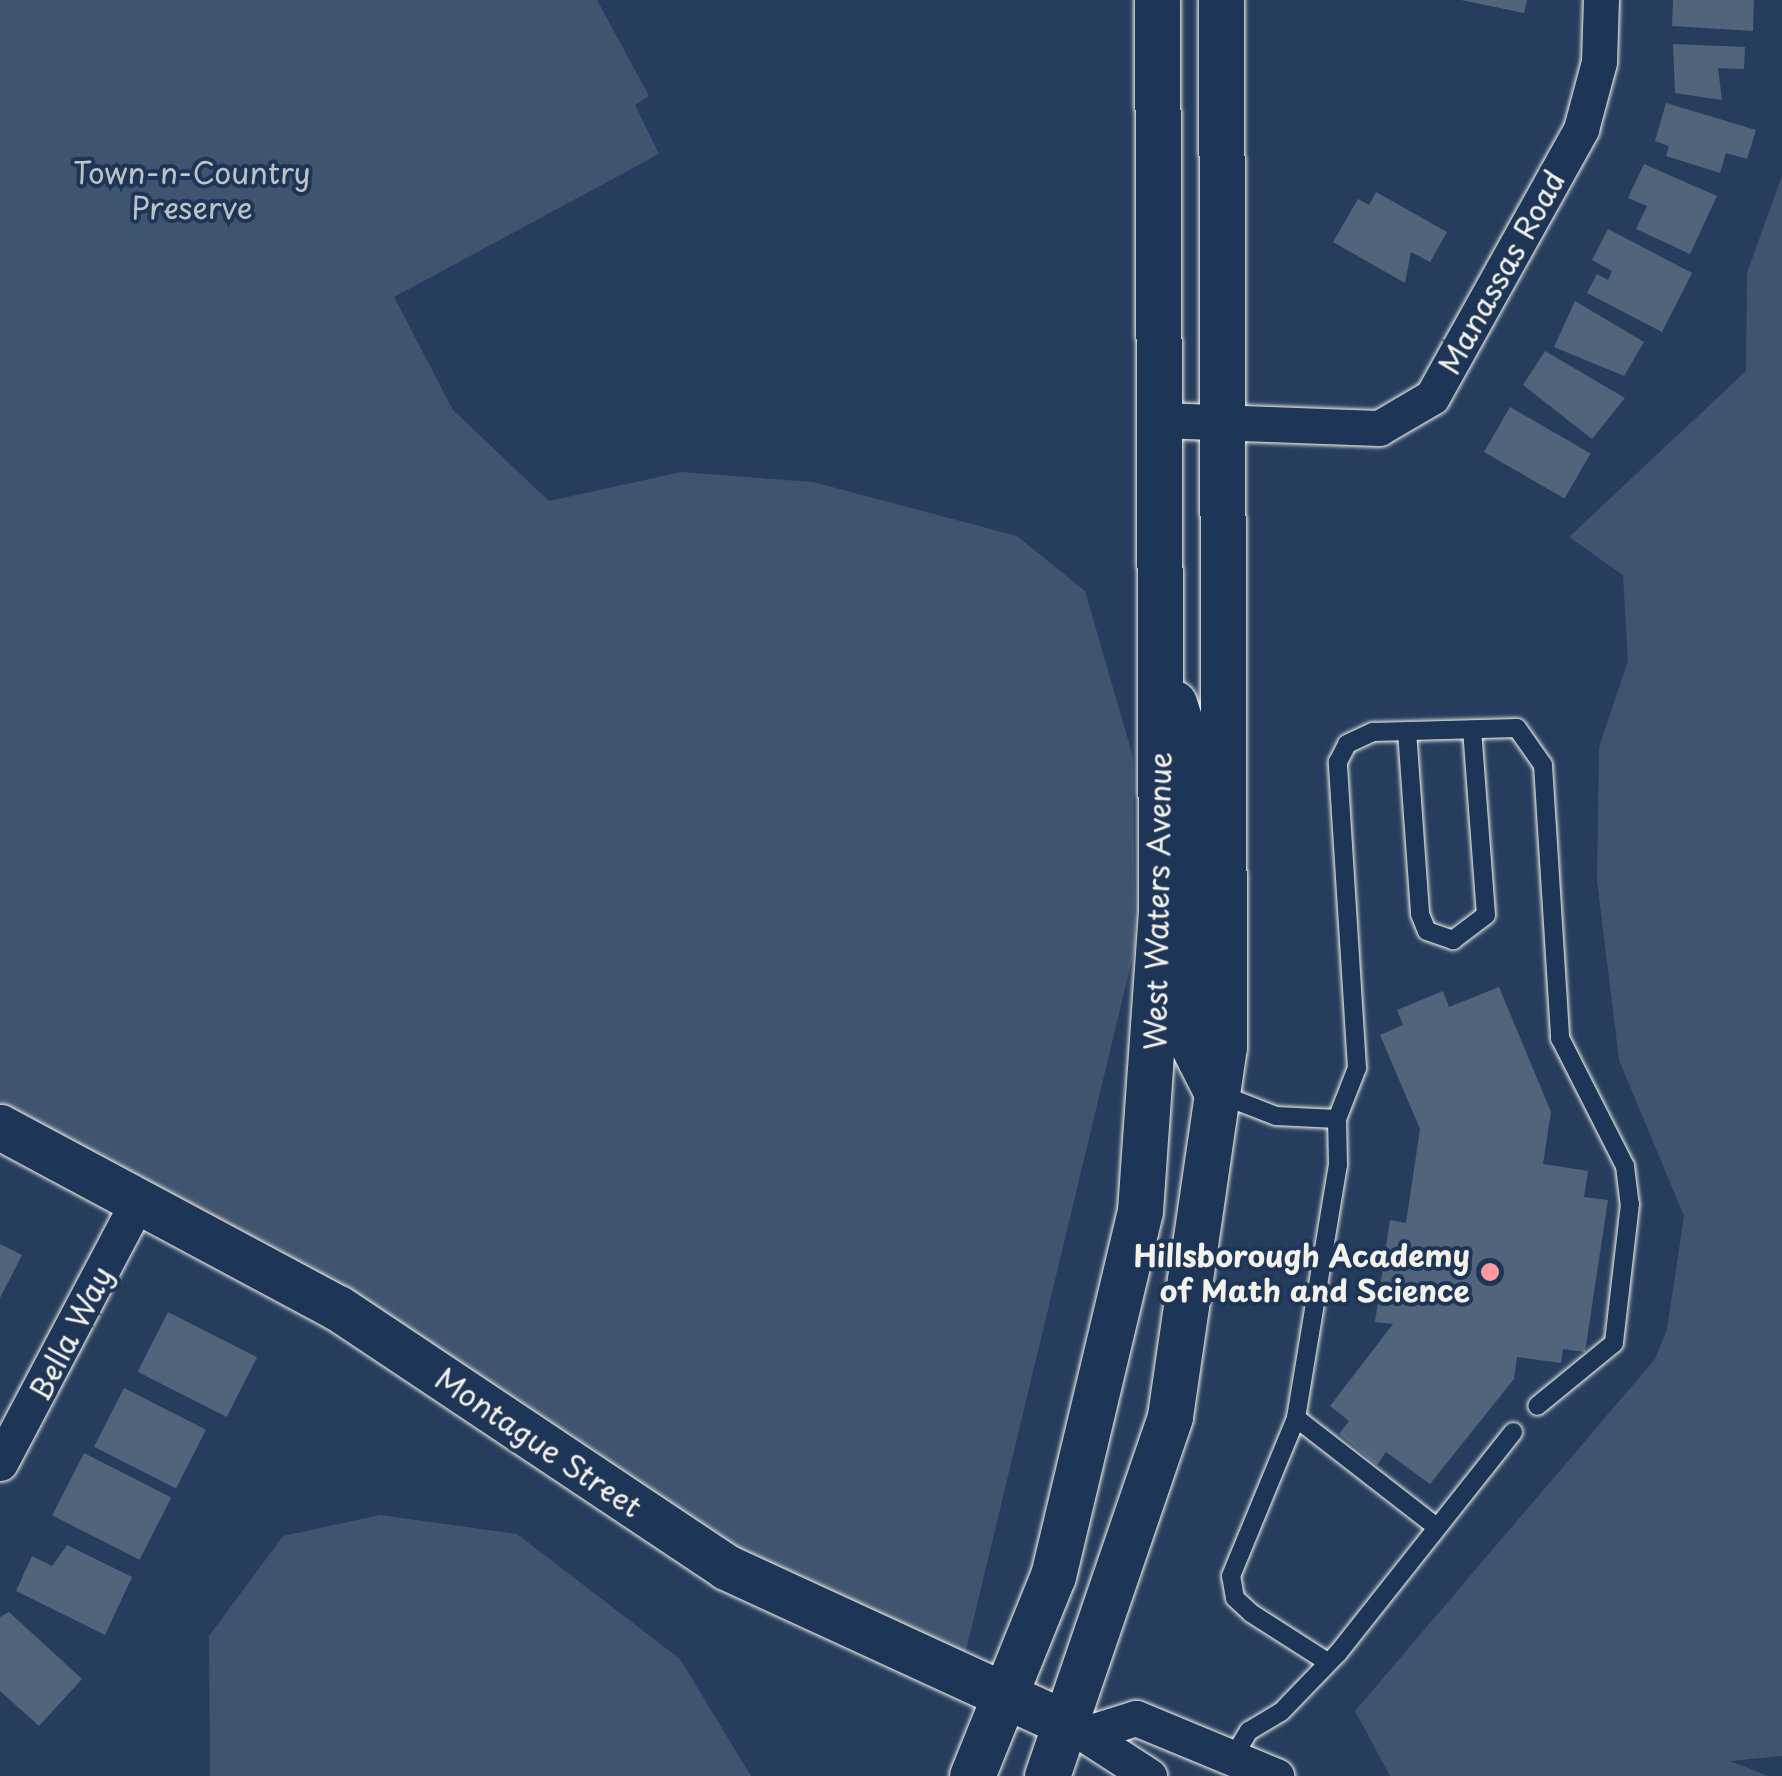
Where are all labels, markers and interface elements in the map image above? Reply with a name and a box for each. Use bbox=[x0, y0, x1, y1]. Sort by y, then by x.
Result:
park label: Town-n-Country Preserve bbox=[73, 154, 311, 224]
street label: Manassas Road bbox=[1430, 164, 1572, 380]
street label: West Waters Avenue bbox=[1136, 752, 1178, 1050]
place label: Hillsborough Academy of Math and Science bbox=[1132, 1237, 1470, 1308]
street label: Bella Way bbox=[21, 1260, 119, 1406]
marker: Hillsborough Academy of Math and Science bbox=[1479, 1261, 1501, 1283]
street label: Montague Street bbox=[427, 1359, 651, 1525]

